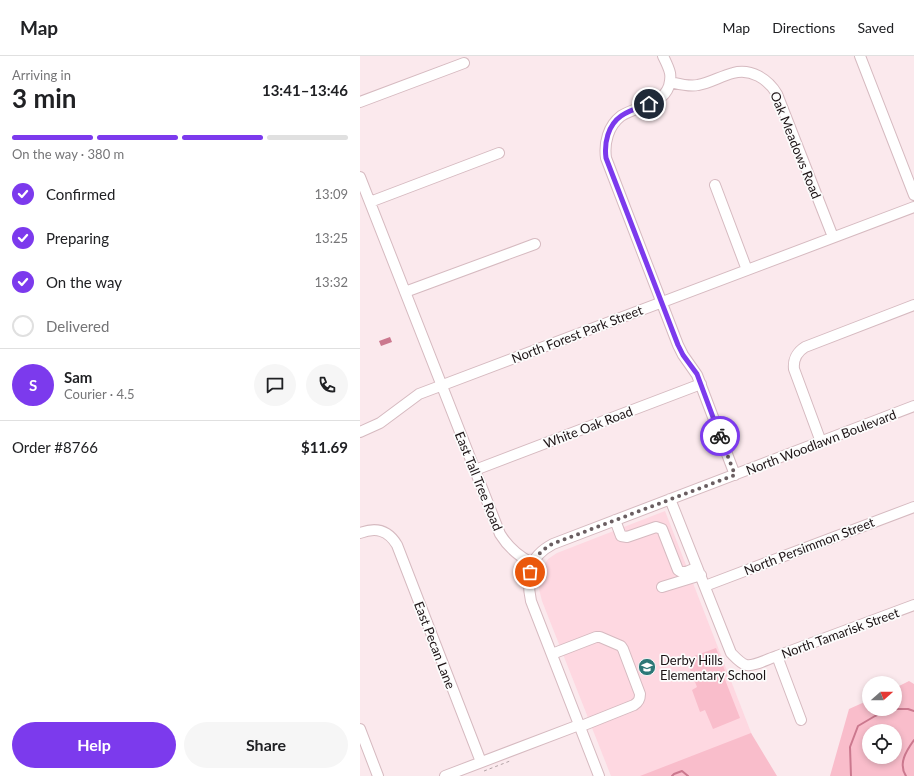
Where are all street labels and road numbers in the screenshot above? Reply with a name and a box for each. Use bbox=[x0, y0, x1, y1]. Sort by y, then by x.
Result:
street label: Oak Meadows Road bbox=[767, 89, 825, 201]
street label: North Forest Park Street bbox=[509, 301, 645, 366]
street label: White Oak Road bbox=[541, 403, 635, 451]
street label: North Woodlawn Boulevard bbox=[744, 406, 898, 478]
street label: East Tall Tree Road bbox=[452, 429, 506, 533]
street label: North Persimmon Street bbox=[742, 514, 877, 578]
street label: East Pecan Lane bbox=[411, 599, 459, 691]
street label: North Tamarisk Street bbox=[779, 604, 901, 662]

